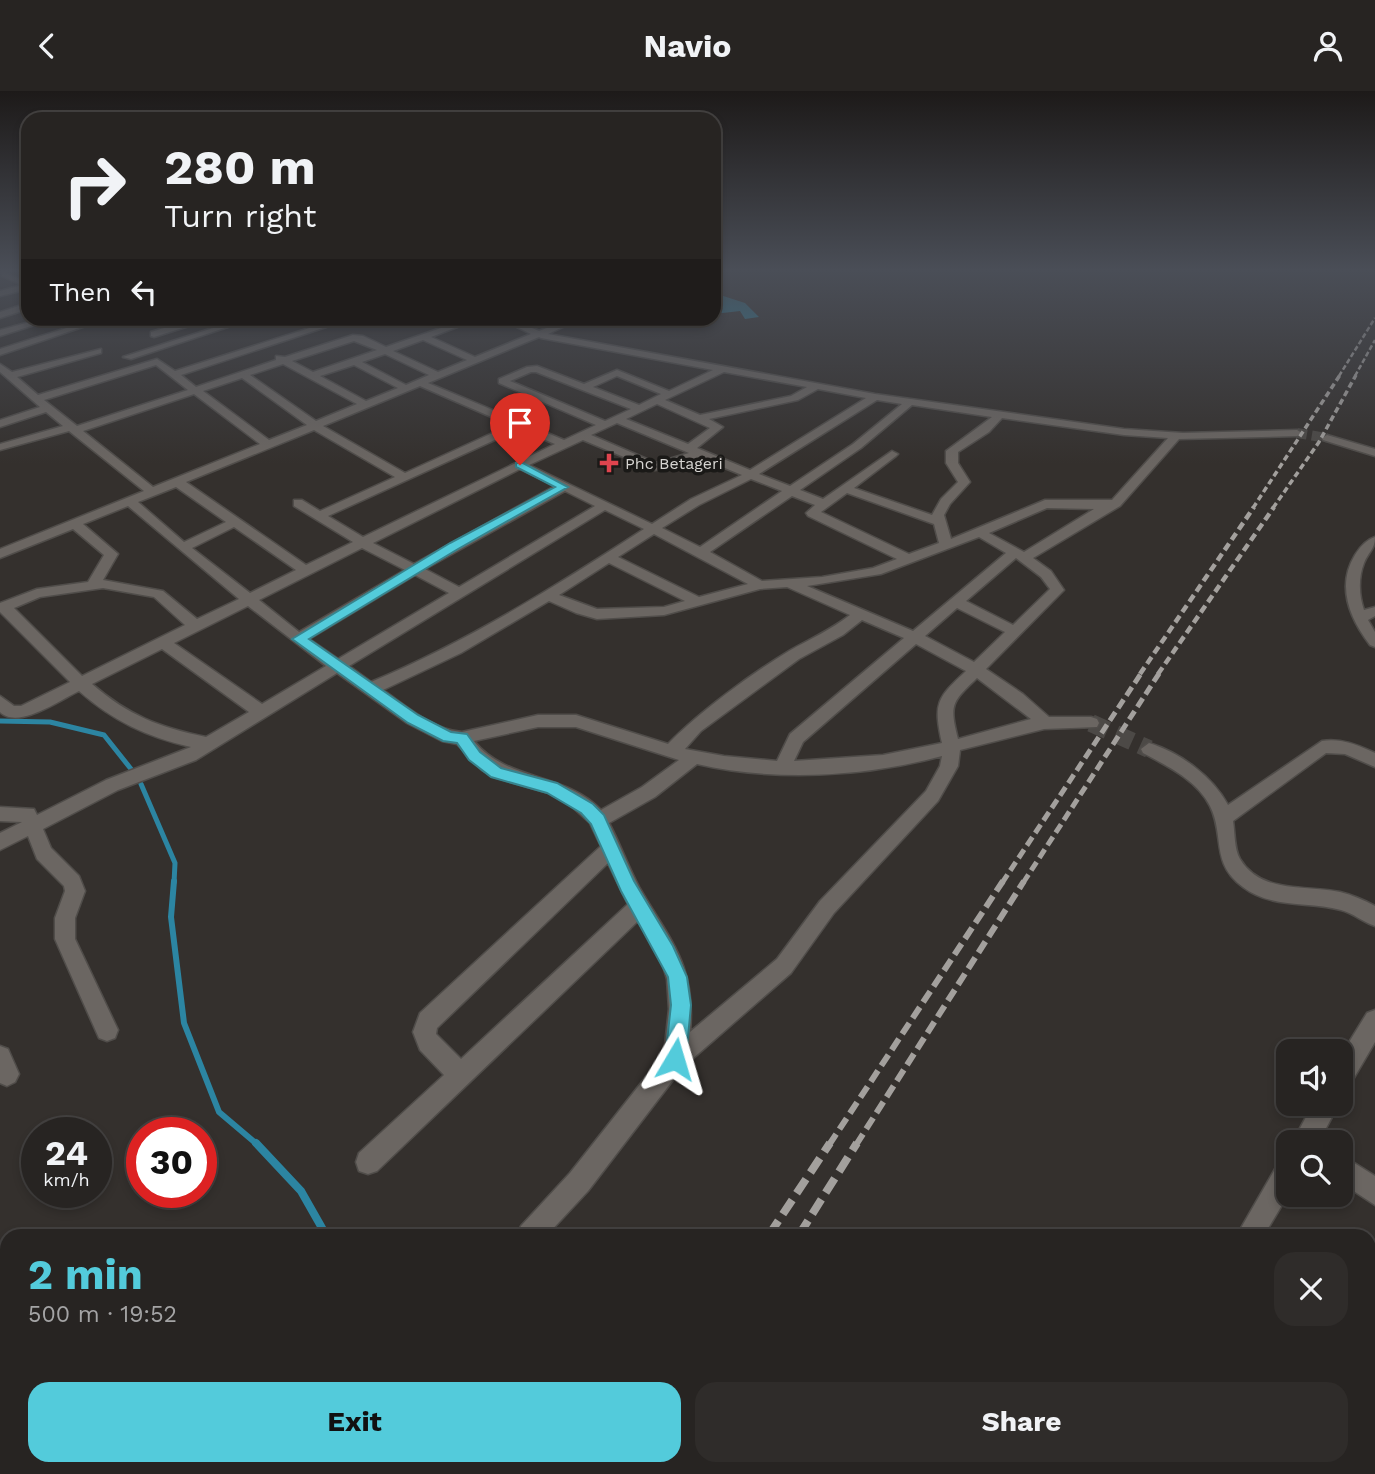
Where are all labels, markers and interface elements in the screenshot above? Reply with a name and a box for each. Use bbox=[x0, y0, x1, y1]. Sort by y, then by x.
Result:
icon: back bbox=[28, 27, 66, 65]
text: Navio bbox=[644, 27, 731, 65]
icon: person bbox=[1309, 27, 1347, 65]
text: 280 m bbox=[164, 138, 316, 196]
icon: right bbox=[49, 140, 140, 231]
text: Turn right bbox=[164, 197, 316, 235]
icon: left bbox=[125, 273, 163, 311]
text: Then bbox=[49, 277, 111, 307]
pin bbox=[490, 393, 550, 465]
icon: arrive bbox=[501, 404, 539, 442]
marker: Phc Betageri bbox=[599, 453, 619, 473]
place label: Phc Betageri bbox=[625, 454, 723, 473]
position arrow bbox=[638, 1022, 712, 1096]
map controls bbox=[1276, 1039, 1353, 1207]
button: sound bbox=[1276, 1039, 1353, 1116]
speed limit sign: 30 bbox=[126, 1117, 217, 1208]
button: search bbox=[1276, 1130, 1353, 1207]
text: 24 bbox=[45, 1132, 88, 1174]
text: km/h bbox=[43, 1169, 90, 1190]
text: 2 min bbox=[28, 1250, 143, 1299]
button: close bbox=[1274, 1252, 1348, 1326]
text: 500 m · 19:52 bbox=[28, 1301, 177, 1328]
button: Exit bbox=[28, 1382, 681, 1462]
button: Share bbox=[695, 1382, 1348, 1462]

